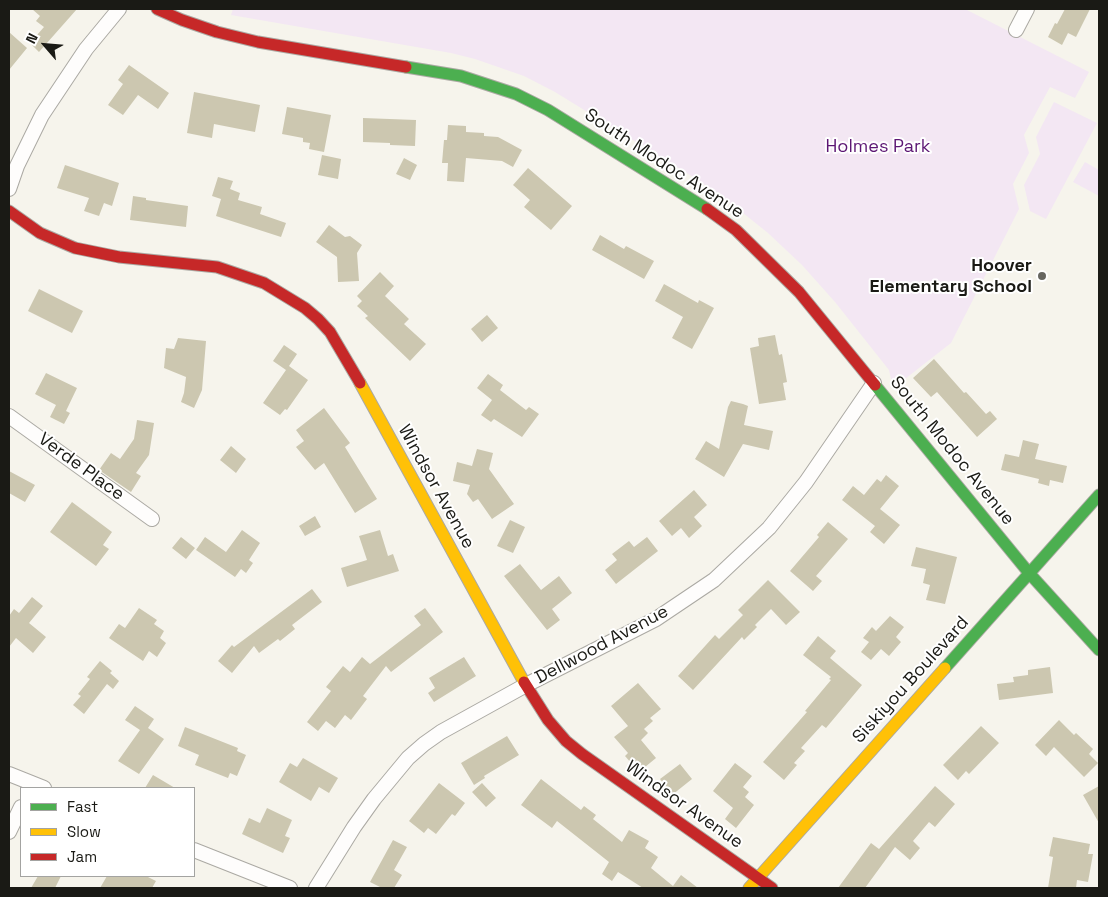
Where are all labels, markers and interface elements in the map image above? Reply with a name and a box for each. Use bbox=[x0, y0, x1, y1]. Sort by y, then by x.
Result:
north arrow bbox=[20, 20, 70, 70]
text: N bbox=[21, 30, 42, 46]
street label: South Modoc Avenue bbox=[580, 104, 748, 224]
park label: Holmes Park bbox=[825, 136, 931, 158]
place label: Hoover Elementary School bbox=[869, 255, 1032, 298]
marker: Hoover Elementary School bbox=[1036, 270, 1048, 282]
street label: South Modoc Avenue bbox=[885, 372, 1019, 530]
street label: Windsor Avenue bbox=[393, 421, 479, 553]
street label: Verde Place bbox=[34, 429, 128, 505]
street label: Dellwood Avenue bbox=[532, 601, 672, 689]
street label: Siskiyou Boulevard bbox=[848, 612, 974, 748]
street label: Windsor Avenue bbox=[621, 756, 747, 854]
legend bbox=[20, 787, 195, 877]
text: Fast bbox=[67, 797, 98, 816]
text: Slow bbox=[67, 822, 101, 841]
text: Jam bbox=[67, 847, 97, 866]

